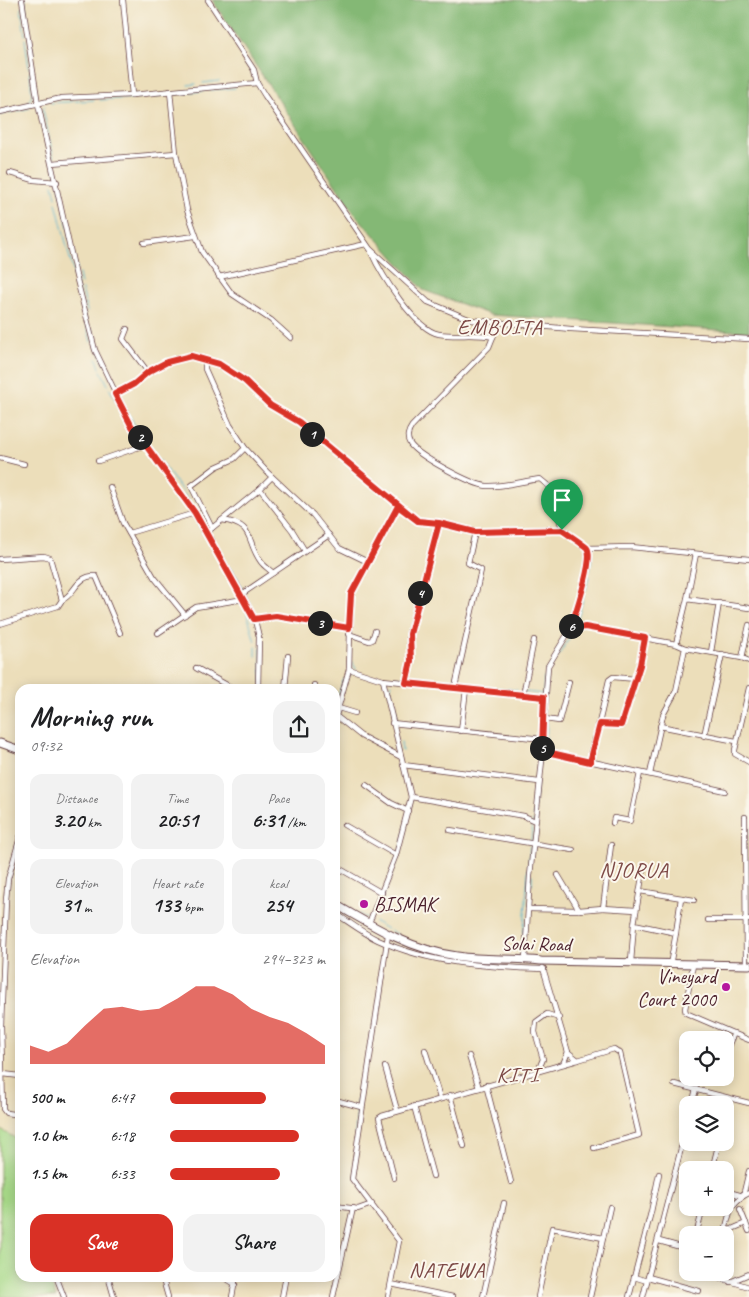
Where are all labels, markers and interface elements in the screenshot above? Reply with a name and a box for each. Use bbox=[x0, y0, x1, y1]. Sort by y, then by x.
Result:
district label: EMBOITA bbox=[457, 313, 543, 341]
pin: 1 bbox=[300, 422, 324, 446]
pin: 2 bbox=[128, 424, 152, 450]
text: 1 bbox=[309, 426, 316, 443]
text: 2 bbox=[137, 429, 144, 446]
pin bbox=[541, 479, 583, 530]
icon: arrive bbox=[548, 486, 576, 514]
pin: 4 bbox=[408, 580, 432, 606]
text: 4 bbox=[417, 585, 424, 602]
pin: 3 bbox=[308, 610, 332, 636]
pin: 6 bbox=[558, 614, 584, 638]
text: 3 bbox=[317, 615, 324, 632]
text: 6 bbox=[568, 618, 575, 635]
text: Morning run bbox=[30, 699, 152, 734]
button: share bbox=[273, 701, 325, 753]
text: 09:32 bbox=[30, 736, 62, 756]
pin: 5 bbox=[530, 736, 554, 760]
text: 5 bbox=[539, 740, 546, 757]
text: Distance bbox=[56, 790, 97, 807]
text: Time bbox=[167, 790, 188, 807]
text: Pace bbox=[268, 790, 289, 807]
text: 3.20 bbox=[52, 807, 84, 833]
text: 20:51 bbox=[157, 807, 198, 833]
text: 6:31 bbox=[251, 807, 284, 833]
text: km bbox=[84, 814, 101, 831]
text: /km bbox=[284, 814, 306, 831]
district label: NJORUA bbox=[599, 856, 669, 884]
text: Elevation bbox=[55, 875, 98, 892]
text: Heart rate bbox=[152, 875, 203, 892]
text: kcal bbox=[269, 875, 288, 892]
text: 31 bbox=[61, 892, 80, 918]
text: 133 bbox=[152, 892, 180, 918]
text: 254 bbox=[264, 892, 293, 918]
place label: BISMAK bbox=[374, 892, 440, 917]
marker: BISMAK bbox=[358, 898, 370, 910]
text: m bbox=[80, 899, 92, 916]
text: bpm bbox=[180, 899, 203, 916]
street label: Solai Road bbox=[501, 931, 574, 957]
text: Elevation bbox=[30, 949, 79, 969]
text: 294–323 m bbox=[262, 949, 325, 969]
place label: Vineyard Court 2000 bbox=[637, 964, 719, 1012]
marker: Vineyard Court 2000 bbox=[720, 981, 732, 993]
map controls bbox=[679, 1031, 734, 1281]
button: locate bbox=[679, 1031, 734, 1086]
district label: KITI bbox=[497, 1061, 544, 1089]
text: 500 m bbox=[30, 1088, 64, 1108]
text: 6:47 bbox=[110, 1088, 135, 1108]
button: layers bbox=[679, 1096, 734, 1151]
text: 1.0 km bbox=[30, 1126, 67, 1146]
text: 6:18 bbox=[110, 1126, 135, 1146]
button: + bbox=[679, 1161, 734, 1216]
text: 1.5 km bbox=[30, 1164, 67, 1184]
text: 6:33 bbox=[110, 1164, 135, 1184]
button: Save bbox=[30, 1214, 173, 1272]
button: Share bbox=[183, 1214, 325, 1272]
button: − bbox=[679, 1226, 734, 1281]
district label: NATEWA bbox=[409, 1256, 485, 1284]

